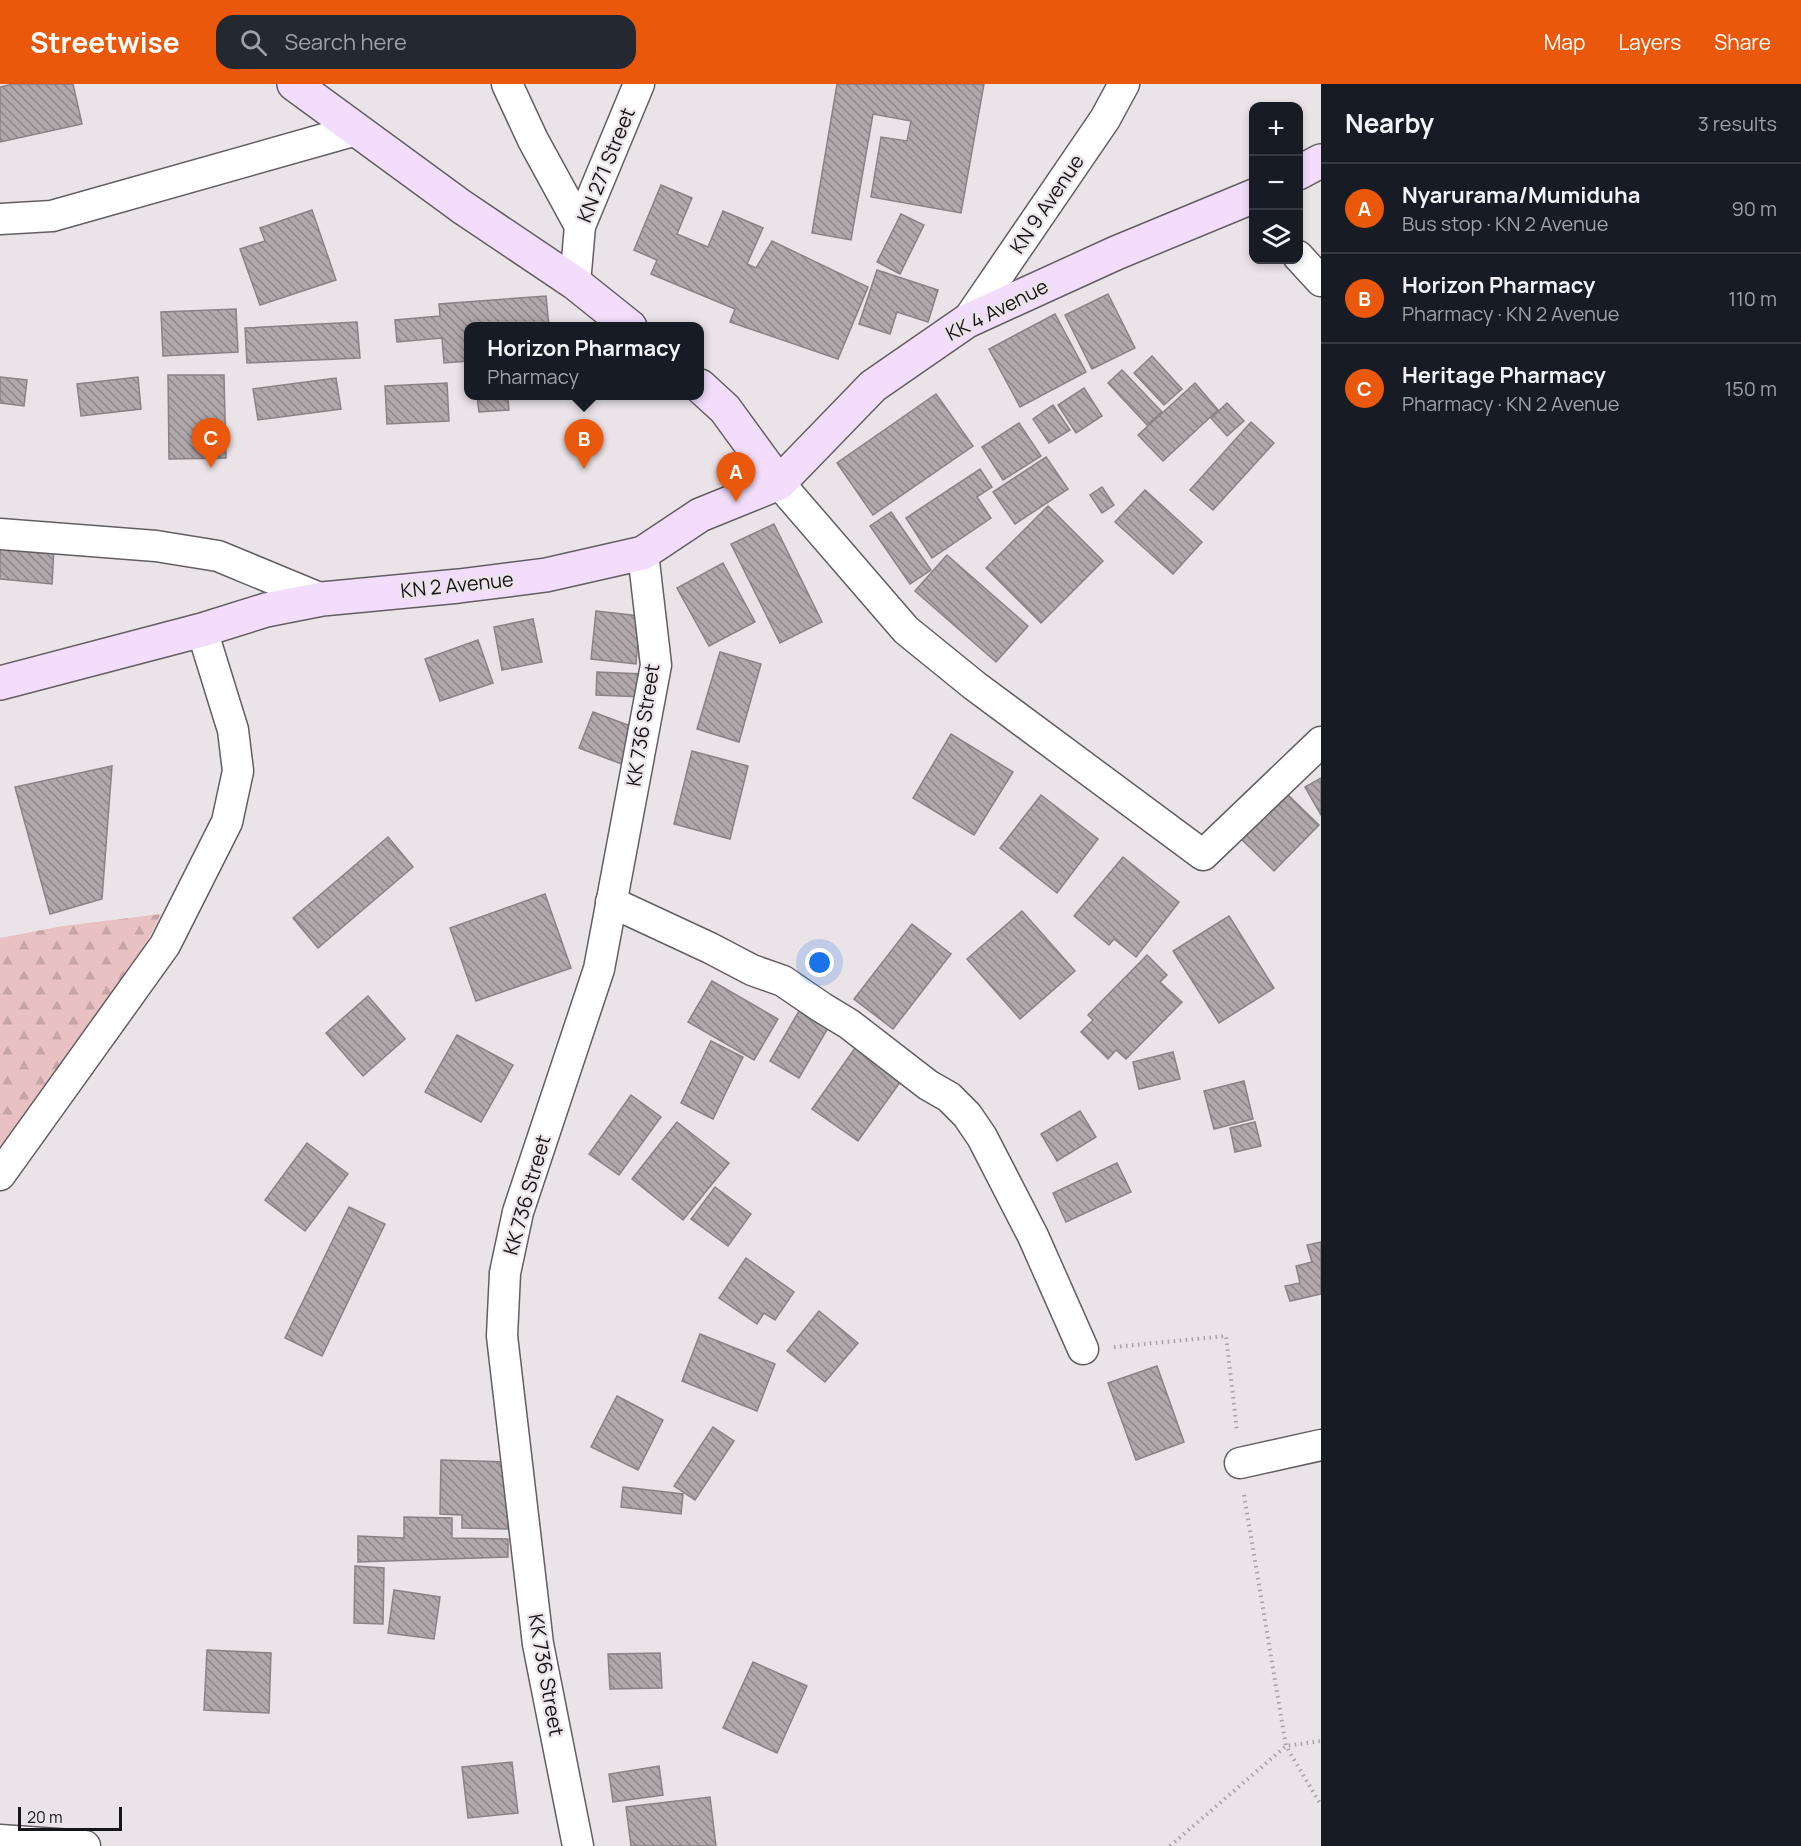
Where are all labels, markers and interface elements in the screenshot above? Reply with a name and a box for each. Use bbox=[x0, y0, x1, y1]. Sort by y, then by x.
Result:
search box bbox=[216, 15, 636, 69]
text: Streetwise bbox=[30, 23, 180, 61]
icon: search bbox=[237, 26, 270, 59]
text: Search here bbox=[285, 27, 407, 57]
text: Map bbox=[1544, 28, 1585, 56]
text: Layers bbox=[1618, 28, 1681, 56]
text: Share bbox=[1714, 28, 1771, 56]
map controls bbox=[1249, 102, 1303, 264]
button: + bbox=[1249, 102, 1303, 156]
street label: KN 271 Street bbox=[570, 103, 641, 226]
text: Nearby bbox=[1345, 105, 1434, 141]
text: 3 results bbox=[1698, 110, 1777, 137]
street label: KN 9 Avenue bbox=[1003, 149, 1090, 259]
button: − bbox=[1249, 156, 1303, 210]
text: Nyarurama/Mumiduha bbox=[1402, 180, 1640, 210]
text: A bbox=[1358, 195, 1371, 222]
text: 90 m bbox=[1731, 195, 1777, 222]
button: layers bbox=[1249, 210, 1303, 264]
text: Bus stop · KN 2 Avenue bbox=[1402, 210, 1608, 237]
text: Horizon Pharmacy bbox=[1402, 270, 1595, 300]
street label: KK 4 Avenue bbox=[941, 272, 1053, 347]
text: B bbox=[1358, 285, 1371, 312]
text: 110 m bbox=[1728, 285, 1777, 312]
text: Pharmacy · KN 2 Avenue bbox=[1402, 300, 1620, 327]
popup bbox=[464, 322, 704, 400]
text: Horizon Pharmacy bbox=[487, 333, 681, 363]
text: Heritage Pharmacy bbox=[1402, 360, 1606, 390]
text: Pharmacy bbox=[487, 363, 579, 390]
text: C bbox=[1357, 375, 1372, 402]
text: 150 m bbox=[1724, 375, 1777, 402]
text: Pharmacy · KN 2 Avenue bbox=[1402, 390, 1620, 417]
pin: C bbox=[192, 418, 230, 468]
pin: B bbox=[564, 420, 604, 469]
pin: A bbox=[716, 452, 756, 502]
street label: KN 2 Avenue bbox=[399, 565, 515, 604]
street label: KK 736 Street bbox=[620, 662, 666, 788]
your location bbox=[805, 948, 834, 977]
street label: KK 736 Street bbox=[497, 1132, 557, 1258]
street label: KK 736 Street bbox=[522, 1612, 571, 1738]
scale bar bbox=[18, 1804, 122, 1832]
text: 20 m bbox=[27, 1806, 63, 1828]

